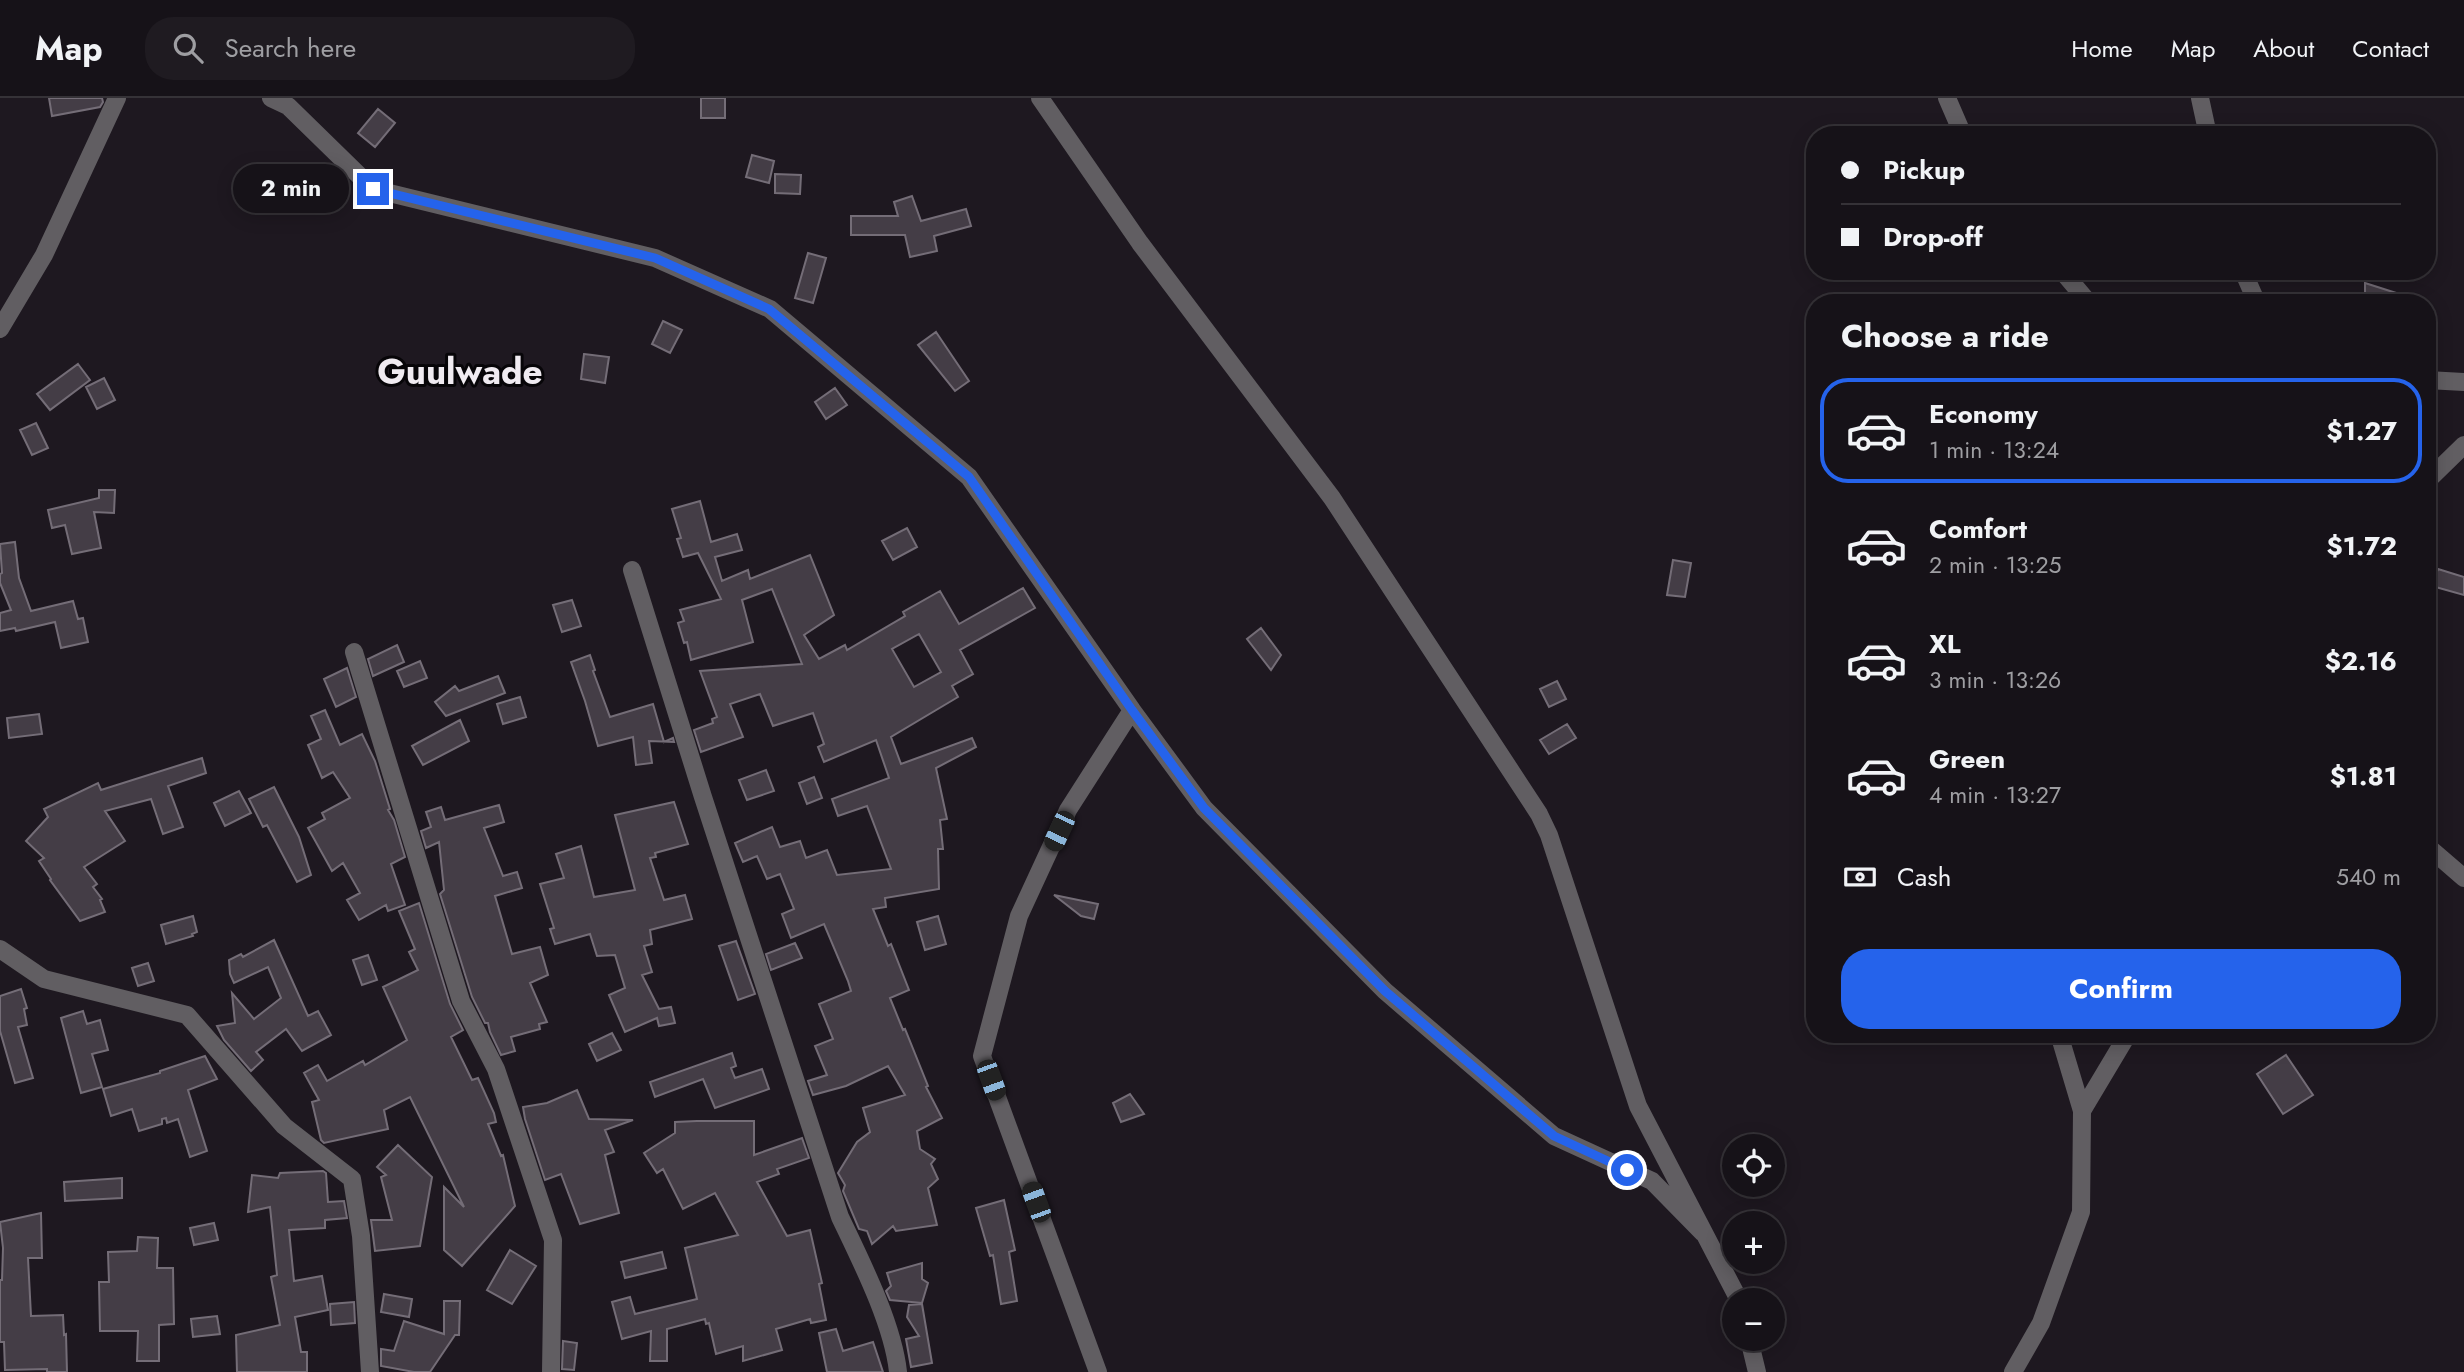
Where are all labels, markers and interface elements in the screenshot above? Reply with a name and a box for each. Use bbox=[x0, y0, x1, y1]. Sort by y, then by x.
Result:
search box bbox=[145, 17, 635, 80]
text: Map bbox=[35, 25, 103, 72]
icon: search bbox=[169, 29, 207, 67]
text: Search here bbox=[225, 29, 356, 67]
text: Home bbox=[2071, 31, 2133, 66]
text: Map bbox=[2171, 31, 2215, 66]
text: About bbox=[2253, 31, 2314, 66]
text: Contact bbox=[2352, 31, 2429, 66]
text: Pickup bbox=[1883, 151, 1965, 189]
callout: 2 min bbox=[233, 164, 348, 214]
text: 2 min bbox=[261, 171, 321, 205]
route end bbox=[357, 173, 389, 205]
text: Drop-off bbox=[1883, 218, 1983, 256]
text: Choose a ride bbox=[1841, 313, 2049, 359]
district label: Guulwade bbox=[377, 347, 543, 397]
text: Economy bbox=[1929, 395, 2038, 433]
icon: car bbox=[1845, 399, 1908, 462]
text: $1.27 bbox=[2326, 412, 2397, 450]
text: 1 min · 13:24 bbox=[1929, 433, 2059, 467]
text: Comfort bbox=[1929, 510, 2027, 548]
icon: car bbox=[1845, 514, 1908, 577]
text: $1.72 bbox=[2326, 527, 2397, 565]
text: 2 min · 13:25 bbox=[1929, 548, 2062, 582]
text: XL bbox=[1929, 625, 1961, 663]
icon: car bbox=[1845, 629, 1908, 692]
text: $2.16 bbox=[2325, 642, 2397, 680]
text: 3 min · 13:26 bbox=[1929, 663, 2061, 697]
text: Green bbox=[1929, 740, 2005, 778]
icon: car bbox=[1845, 744, 1908, 807]
text: $1.81 bbox=[2330, 757, 2397, 795]
text: 4 min · 13:27 bbox=[1929, 778, 2061, 812]
car bbox=[1041, 808, 1078, 854]
icon: cash bbox=[1841, 858, 1879, 896]
text: Cash bbox=[1897, 858, 1951, 896]
text: 540 m bbox=[2336, 860, 2401, 894]
button: Confirm bbox=[1841, 949, 2401, 1029]
car bbox=[974, 1057, 1009, 1103]
map controls bbox=[1722, 1134, 1785, 1351]
button: locate bbox=[1722, 1134, 1785, 1197]
route start bbox=[1611, 1154, 1643, 1186]
car bbox=[1019, 1179, 1054, 1225]
button: + bbox=[1722, 1211, 1785, 1274]
button: − bbox=[1722, 1288, 1785, 1351]

